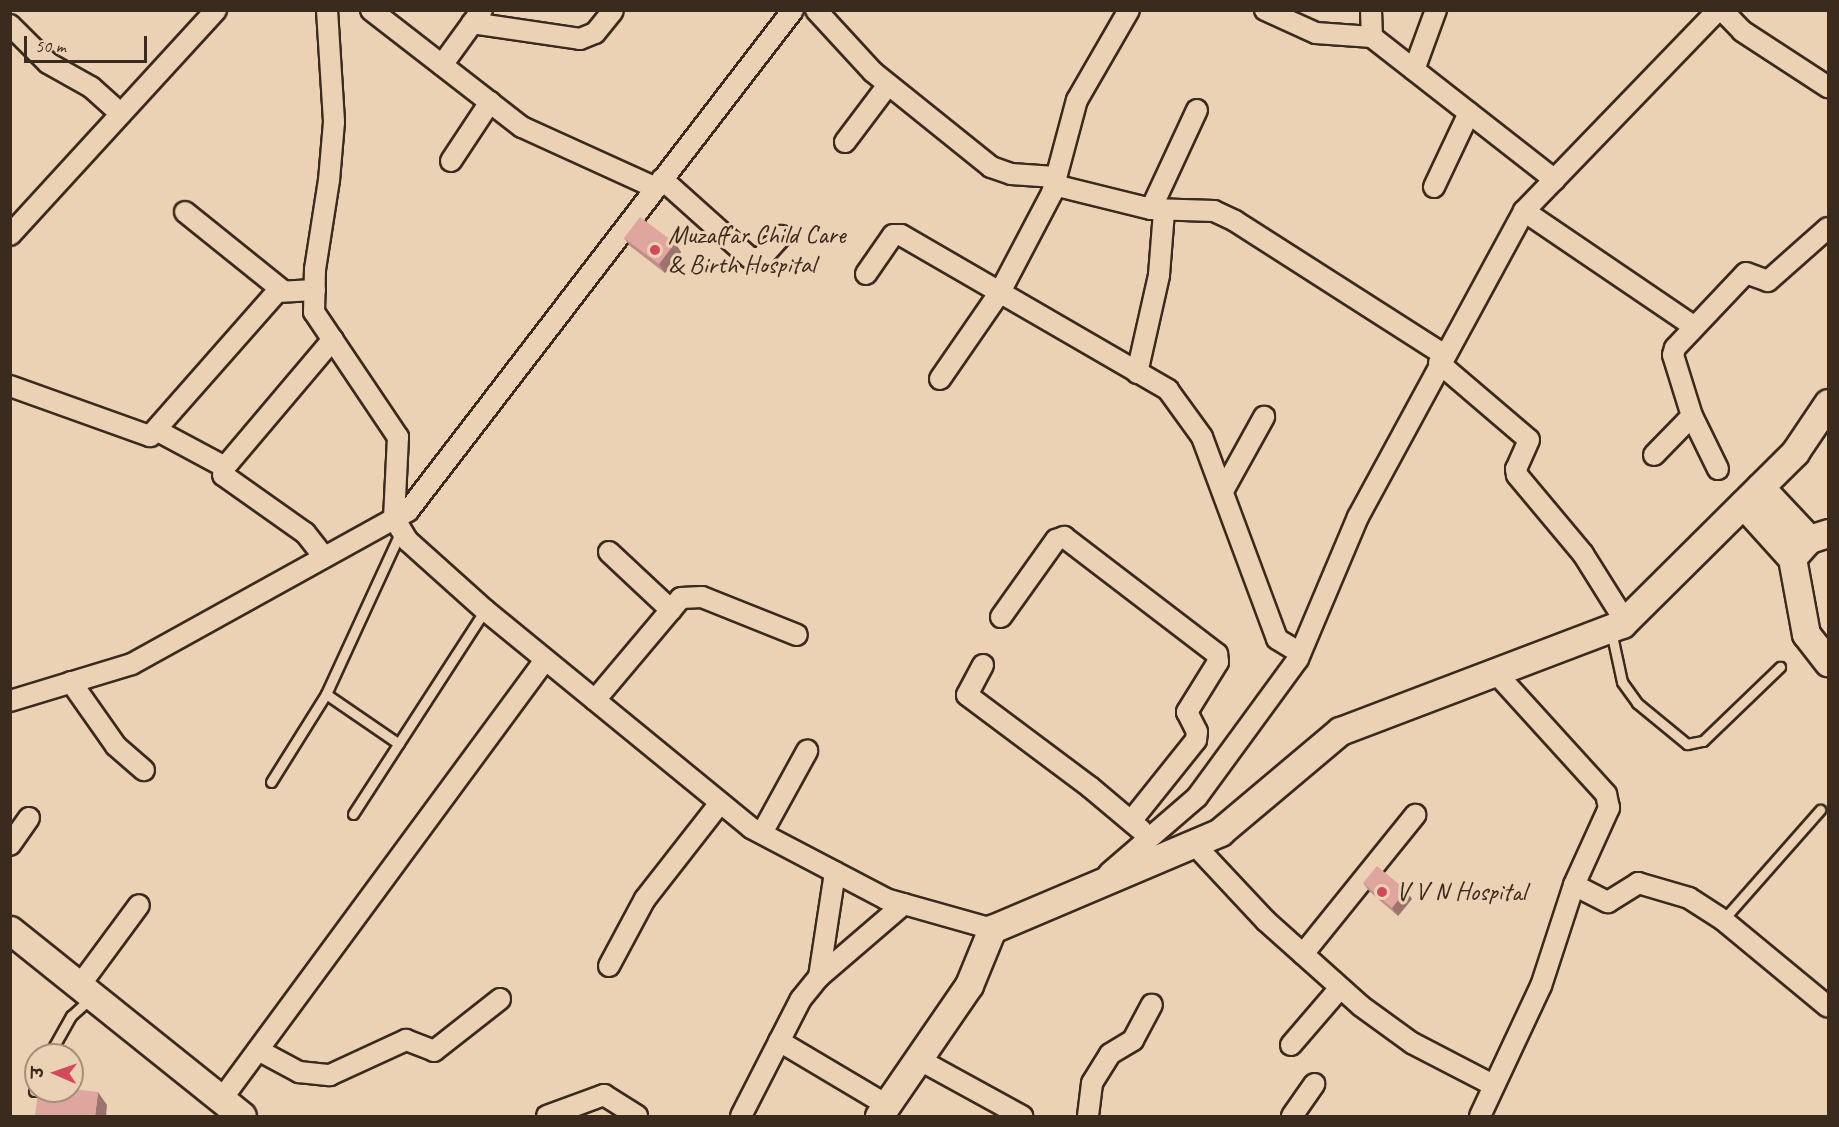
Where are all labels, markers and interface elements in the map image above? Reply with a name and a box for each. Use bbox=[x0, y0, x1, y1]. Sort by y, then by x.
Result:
scale bar bbox=[27, 24, 150, 62]
text: 50 m bbox=[35, 35, 66, 57]
place label: Muzaffar Child Care & Birth Hospital bbox=[668, 219, 846, 280]
marker: Muzaffar Child Care & Birth Hospital bbox=[646, 241, 664, 259]
place label: V V N Hospital bbox=[1396, 876, 1527, 908]
marker: V V N Hospital bbox=[1373, 883, 1391, 901]
north arrow bbox=[24, 1043, 84, 1103]
text: उ bbox=[28, 1067, 48, 1078]

